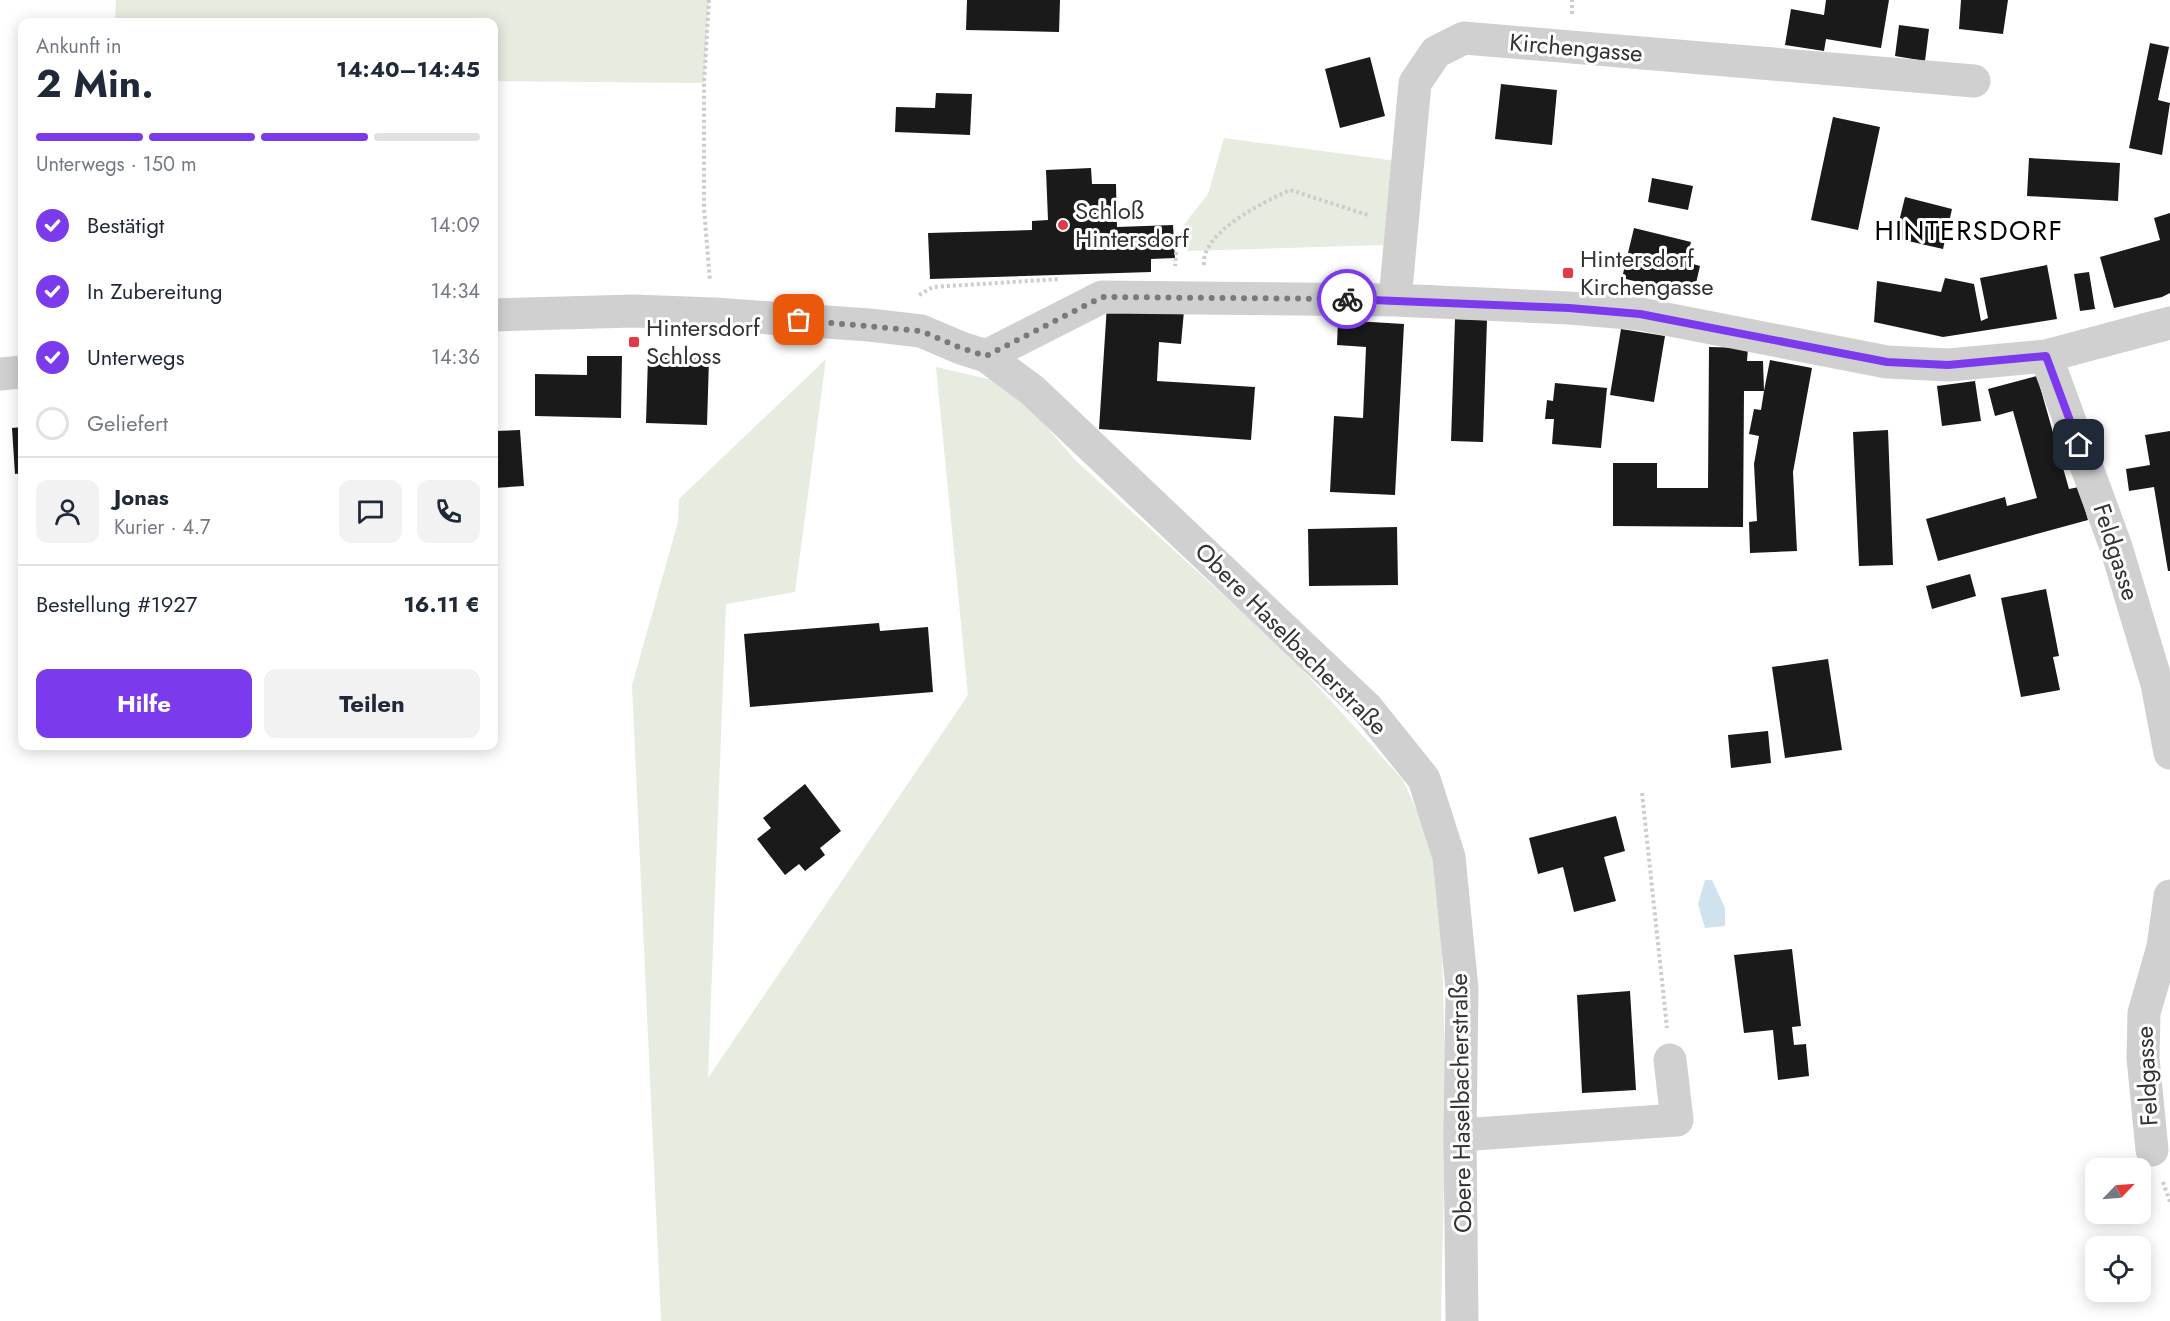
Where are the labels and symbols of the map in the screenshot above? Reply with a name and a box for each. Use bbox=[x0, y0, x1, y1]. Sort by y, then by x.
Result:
street label: Kirchengasse bbox=[1508, 24, 1644, 71]
place label: Schloß Hintersdorf bbox=[1075, 193, 1190, 256]
district label: HINTERSDORF bbox=[1875, 211, 2063, 250]
marker: Schloß Hintersdorf bbox=[1056, 218, 1070, 232]
place label: Hintersdorf Kirchengasse bbox=[1580, 241, 1714, 304]
marker: Hintersdorf Kirchengasse bbox=[1561, 266, 1575, 280]
courier bbox=[1317, 269, 1377, 329]
pin bbox=[773, 294, 824, 345]
place label: Hintersdorf Schloss bbox=[646, 310, 761, 373]
marker: Hintersdorf Schloss bbox=[627, 335, 641, 349]
pin bbox=[2053, 419, 2104, 470]
street label: Feldgasse bbox=[2084, 499, 2149, 605]
street label: Obere Haselbacherstraße bbox=[1187, 534, 1396, 743]
street label: Obere Haselbacherstraße bbox=[1441, 973, 1480, 1233]
street label: Feldgasse bbox=[2126, 1025, 2167, 1127]
north arrow bbox=[2085, 1158, 2151, 1224]

